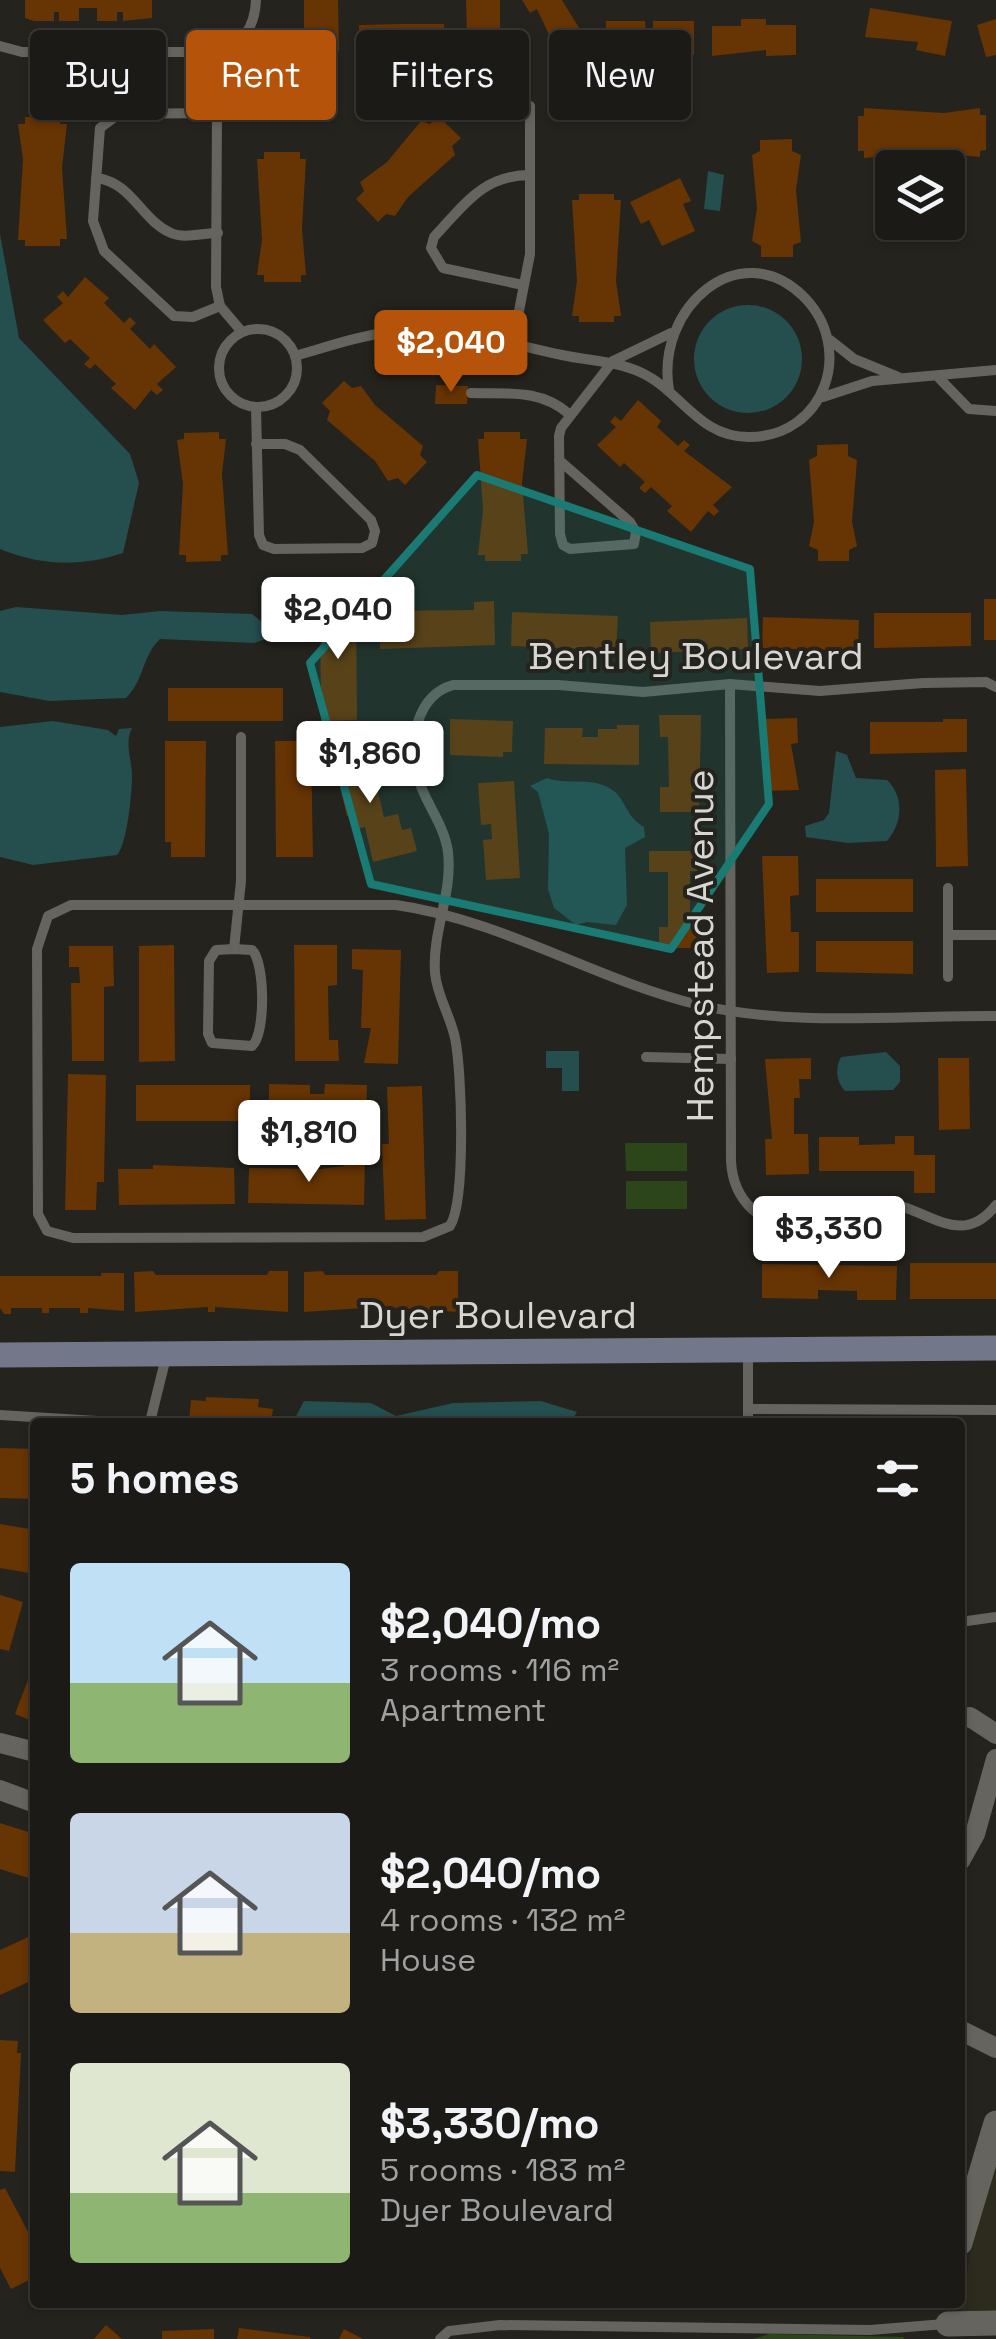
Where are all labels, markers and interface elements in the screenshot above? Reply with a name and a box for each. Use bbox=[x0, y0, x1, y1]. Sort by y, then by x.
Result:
chip: Buy bbox=[30, 30, 166, 120]
chip: Rent bbox=[186, 30, 336, 120]
chip: Filters bbox=[356, 30, 529, 120]
chip: New bbox=[549, 30, 691, 120]
map controls bbox=[875, 150, 965, 240]
button: layers bbox=[875, 150, 965, 240]
pin: $2,040 bbox=[370, 310, 532, 395]
text: $2,040 bbox=[396, 322, 506, 362]
pin: $2,040 bbox=[257, 577, 419, 662]
text: $2,040 bbox=[283, 589, 393, 629]
street label: Bentley Boulevard bbox=[528, 632, 864, 680]
pin: $1,860 bbox=[289, 721, 451, 806]
text: $1,860 bbox=[319, 733, 421, 773]
street label: Hempstead Avenue bbox=[676, 770, 724, 1122]
pin: $1,810 bbox=[228, 1100, 390, 1185]
text: $1,810 bbox=[260, 1112, 358, 1152]
pin: $3,330 bbox=[748, 1196, 910, 1281]
text: $3,330 bbox=[775, 1208, 883, 1248]
street label: Dyer Boulevard bbox=[359, 1291, 637, 1339]
icon: filters bbox=[870, 1451, 925, 1506]
text: 5 homes bbox=[70, 1452, 240, 1505]
text: $2,040/mo bbox=[380, 1597, 601, 1650]
icon: home bbox=[150, 1603, 270, 1723]
text: 3 rooms · 116 m² bbox=[380, 1650, 619, 1690]
text: Apartment bbox=[380, 1690, 546, 1730]
text: $2,040/mo bbox=[380, 1847, 601, 1900]
icon: home bbox=[150, 1853, 270, 1973]
text: 4 rooms · 132 m² bbox=[380, 1900, 626, 1940]
text: House bbox=[380, 1940, 476, 1980]
text: $3,330/mo bbox=[380, 2097, 600, 2150]
icon: home bbox=[150, 2103, 270, 2223]
text: 5 rooms · 183 m² bbox=[380, 2150, 625, 2190]
text: Dyer Boulevard bbox=[380, 2190, 614, 2230]

